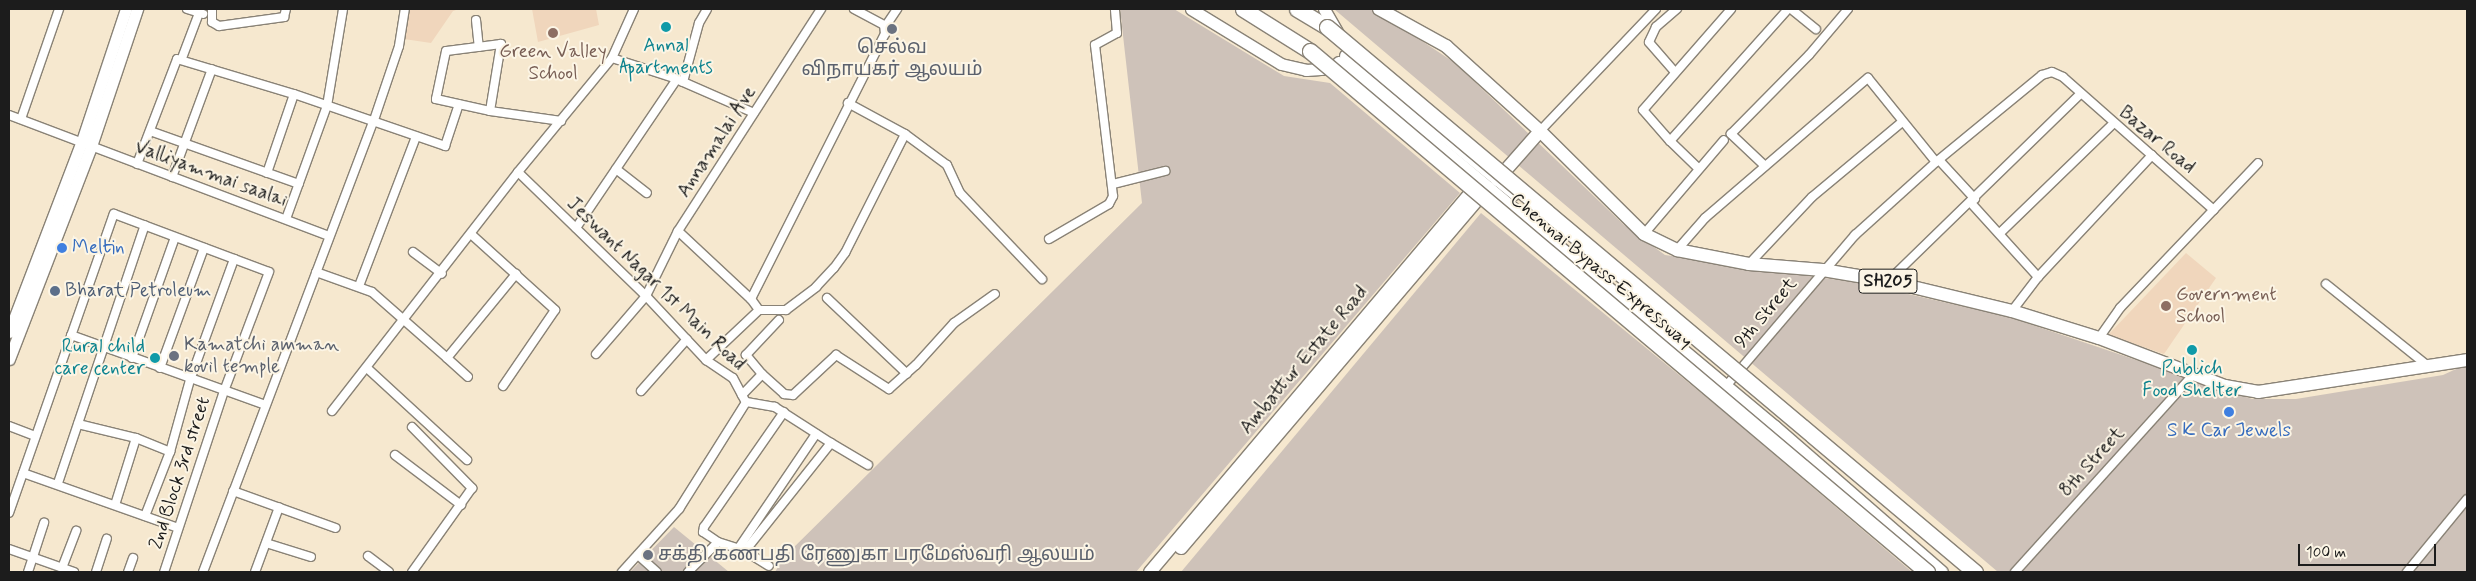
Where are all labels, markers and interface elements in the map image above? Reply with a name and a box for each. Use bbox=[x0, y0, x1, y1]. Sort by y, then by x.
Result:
marker: Annal Apartments bbox=[660, 21, 672, 33]
marker: செல்வ விநாயகர் ஆலயம் bbox=[886, 23, 898, 35]
marker: Green Valley School bbox=[547, 27, 559, 39]
place label: Annal Apartments bbox=[619, 35, 713, 79]
place label: செல்வ விநாயகர் ஆலயம் bbox=[802, 37, 982, 81]
place label: Green Valley School bbox=[501, 41, 605, 85]
street label: Annamalai Ave bbox=[673, 83, 761, 201]
street label: Bazar Road bbox=[2114, 101, 2200, 179]
street label: Valliyammai saalai bbox=[132, 136, 290, 212]
street label: Chennai Bypass Expressway bbox=[1503, 186, 1699, 356]
street label: Jeswant Nagar 1st Main Road bbox=[561, 192, 751, 376]
place label: Meltin bbox=[72, 237, 124, 259]
marker: Meltin bbox=[56, 242, 68, 254]
road number: SH205 bbox=[1858, 266, 1918, 296]
street label: 9th Street bbox=[1730, 273, 1802, 353]
place label: Bharat Petroleum bbox=[65, 280, 210, 302]
street label: Ambattur Estate Road bbox=[1236, 282, 1372, 438]
place label: Government School bbox=[2176, 284, 2277, 328]
marker: Bharat Petroleum bbox=[49, 285, 61, 297]
marker: Government School bbox=[2160, 300, 2172, 312]
place label: Kamatchi amman kovil temple bbox=[184, 334, 338, 378]
place label: Rural child care center bbox=[53, 336, 145, 380]
marker: Publich Food Shelter bbox=[2186, 344, 2198, 356]
marker: Kamatchi amman kovil temple bbox=[168, 350, 180, 362]
marker: Rural child care center bbox=[149, 352, 161, 364]
place label: Publich Food Shelter bbox=[2141, 358, 2243, 402]
street label: 2nd Block 3rd street bbox=[145, 395, 215, 551]
marker: S K Car Jewels bbox=[2223, 406, 2235, 418]
place label: S K Car Jewels bbox=[2167, 420, 2291, 442]
street label: 8th Street bbox=[2055, 422, 2129, 502]
scale bar bbox=[2301, 534, 2438, 566]
text: 100 m bbox=[2306, 543, 2346, 563]
place label: சக்தி கணபதி ரேணுகா பரமேஸ்வரி ஆலயம் bbox=[658, 544, 1095, 566]
marker: சக்தி கணபதி ரேணுகா பரமேஸ்வரி ஆலயம் bbox=[642, 549, 654, 561]

